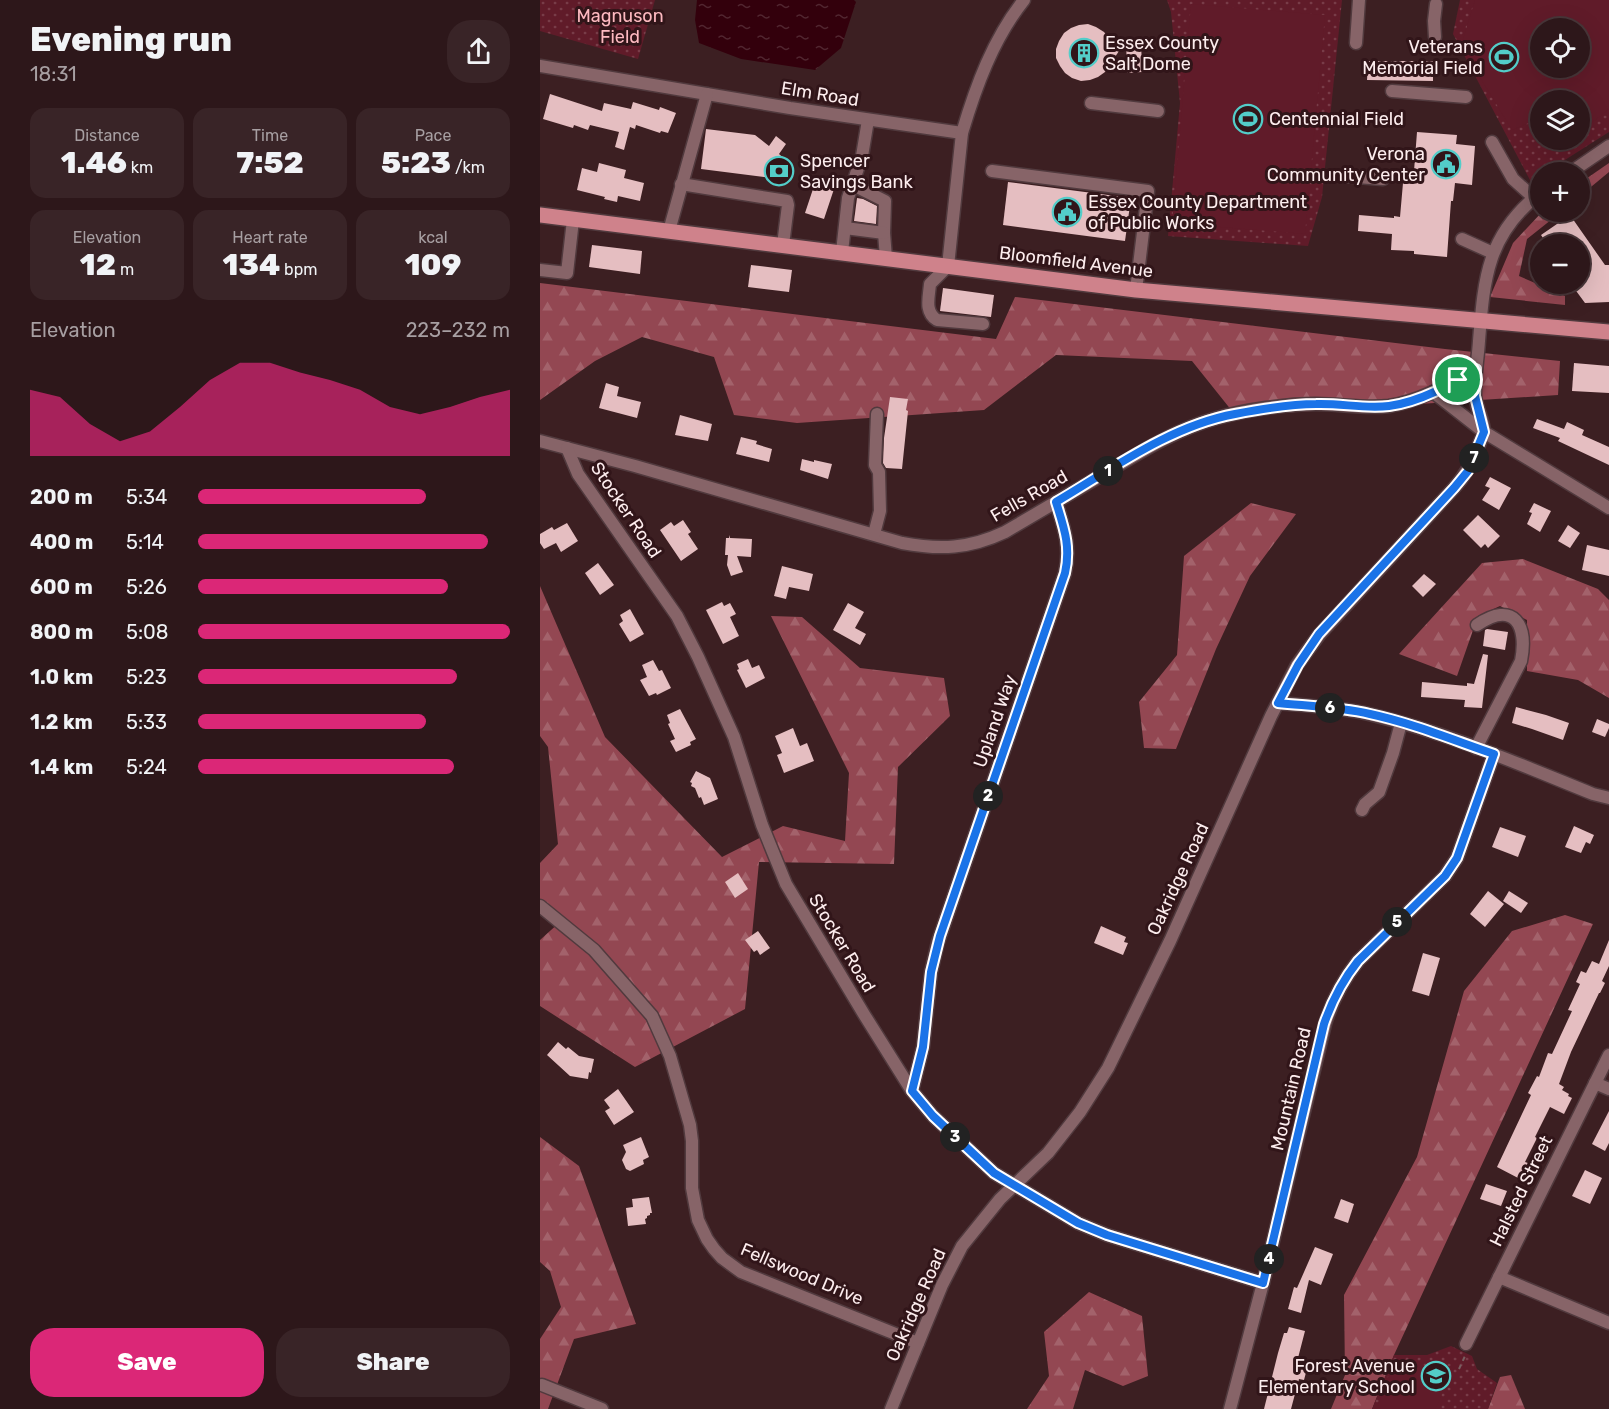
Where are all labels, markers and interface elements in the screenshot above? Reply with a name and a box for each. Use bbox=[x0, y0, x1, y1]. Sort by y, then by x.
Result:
park label: Magnuson Field bbox=[576, 5, 664, 48]
map controls bbox=[1530, 18, 1590, 294]
button: locate bbox=[1530, 18, 1590, 78]
text: Evening run bbox=[30, 20, 232, 59]
button: share bbox=[447, 20, 510, 83]
place label: Essex County Salt Dome bbox=[1105, 32, 1219, 75]
place label: Veterans Memorial Field bbox=[1362, 36, 1483, 79]
building icon: Essex County Salt Dome bbox=[1068, 37, 1100, 69]
sports icon: Veterans Memorial Field bbox=[1488, 41, 1520, 73]
text: 18:31 bbox=[30, 62, 77, 86]
street label: Elm Road bbox=[780, 77, 860, 111]
button: layers bbox=[1530, 90, 1590, 150]
sports icon: Centennial Field bbox=[1232, 103, 1264, 135]
place label: Centennial Field bbox=[1269, 108, 1404, 130]
text: Distance bbox=[74, 126, 140, 145]
text: Time bbox=[252, 126, 288, 145]
text: Pace bbox=[415, 126, 451, 145]
place label: Verona Community Center bbox=[1267, 143, 1425, 186]
text: 1.46 bbox=[61, 145, 127, 181]
text: 7:52 bbox=[236, 145, 304, 181]
text: 5:23 bbox=[381, 145, 451, 181]
public building icon: Verona Community Center bbox=[1430, 148, 1462, 180]
place label: Spencer Savings Bank bbox=[800, 150, 913, 193]
bank icon: Spencer Savings Bank bbox=[763, 155, 795, 187]
text: km bbox=[127, 158, 153, 177]
text: /km bbox=[451, 158, 485, 177]
button: + bbox=[1530, 162, 1590, 222]
place label: Essex County Department of Public Works bbox=[1088, 191, 1307, 234]
public building icon: Essex County Department of Public Works bbox=[1051, 196, 1083, 228]
text: Elevation bbox=[73, 228, 141, 247]
text: Heart rate bbox=[232, 228, 308, 247]
text: kcal bbox=[418, 228, 448, 247]
button: − bbox=[1530, 234, 1590, 294]
street label: Bloomfield Avenue bbox=[998, 242, 1154, 282]
text: 12 bbox=[80, 247, 116, 283]
text: 134 bbox=[223, 247, 280, 283]
text: 109 bbox=[405, 247, 461, 283]
text: m bbox=[116, 260, 134, 279]
text: bpm bbox=[280, 260, 317, 279]
text: Elevation bbox=[30, 318, 116, 342]
text: 223–232 m bbox=[406, 318, 510, 342]
pin bbox=[1432, 354, 1483, 405]
icon: arrive bbox=[1441, 363, 1474, 396]
pin: 7 bbox=[1459, 443, 1489, 473]
text: 7 bbox=[1469, 448, 1479, 467]
pin: 1 bbox=[1093, 456, 1123, 486]
street label: Stocker Road bbox=[586, 458, 666, 562]
text: 1 bbox=[1104, 461, 1112, 480]
street label: Fells Road bbox=[987, 465, 1071, 527]
text: 200 m bbox=[30, 485, 93, 509]
text: 5:34 bbox=[126, 485, 167, 509]
text: 400 m bbox=[30, 530, 93, 554]
text: 5:14 bbox=[126, 530, 164, 554]
text: 600 m bbox=[30, 575, 93, 599]
text: 5:26 bbox=[126, 575, 167, 599]
text: 800 m bbox=[30, 620, 93, 644]
text: 5:08 bbox=[126, 620, 168, 644]
text: 1.0 km bbox=[30, 665, 93, 689]
text: 5:23 bbox=[126, 665, 167, 689]
street label: Upland Way bbox=[969, 671, 1021, 770]
pin: 6 bbox=[1315, 693, 1345, 723]
text: 6 bbox=[1325, 698, 1335, 717]
text: 1.2 km bbox=[30, 710, 93, 734]
text: 5:33 bbox=[126, 710, 167, 734]
text: 1.4 km bbox=[30, 755, 93, 779]
text: 5:24 bbox=[126, 755, 167, 779]
pin: 2 bbox=[973, 781, 1003, 811]
text: 2 bbox=[983, 786, 993, 805]
street label: Oakridge Road bbox=[1142, 819, 1214, 939]
street label: Stocker Road bbox=[804, 890, 880, 996]
pin: 5 bbox=[1382, 907, 1412, 937]
text: 5 bbox=[1392, 912, 1402, 931]
street label: Mountain Road bbox=[1266, 1025, 1316, 1153]
pin: 3 bbox=[940, 1122, 970, 1152]
text: 3 bbox=[950, 1127, 960, 1146]
street label: Halsted Street bbox=[1485, 1132, 1557, 1250]
street label: Fellswood Drive bbox=[737, 1238, 867, 1310]
pin: 4 bbox=[1254, 1244, 1284, 1274]
street label: Oakridge Road bbox=[881, 1245, 951, 1365]
text: 4 bbox=[1264, 1249, 1274, 1268]
button: Save bbox=[30, 1328, 264, 1397]
button: Share bbox=[276, 1328, 510, 1397]
place label: Forest Avenue Elementary School bbox=[1258, 1355, 1415, 1398]
school or university icon: Forest Avenue Elementary School bbox=[1420, 1360, 1452, 1392]

